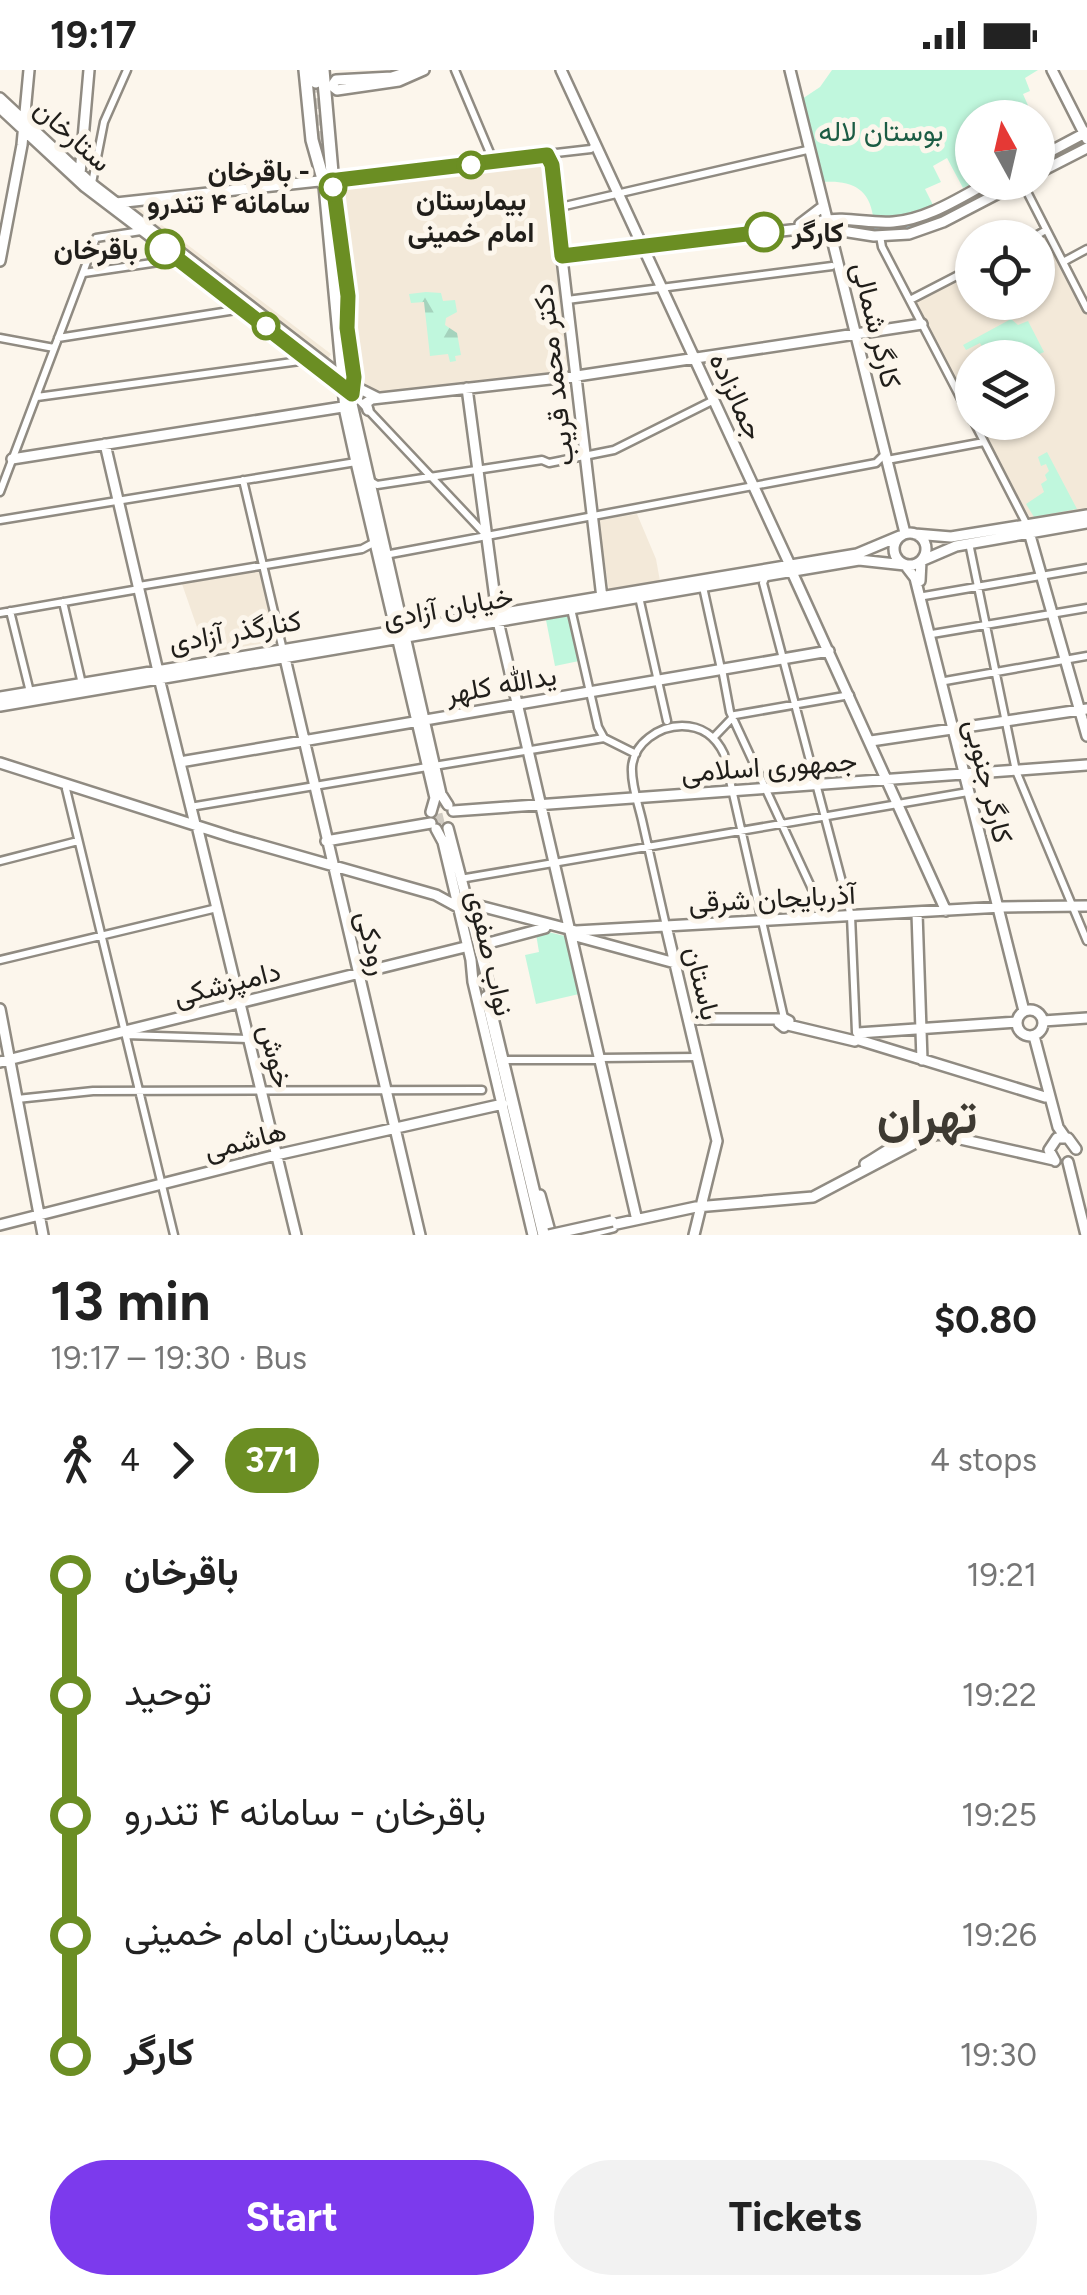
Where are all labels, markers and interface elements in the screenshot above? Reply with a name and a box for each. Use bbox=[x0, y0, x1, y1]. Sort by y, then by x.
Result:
text: 19:17 bbox=[50, 12, 137, 58]
street label: ستارخان bbox=[27, 91, 119, 179]
north arrow bbox=[955, 100, 1055, 200]
map controls bbox=[955, 100, 1055, 440]
park label: بوستان لاله bbox=[818, 114, 944, 149]
marker: بیمارستان امام خمینی bbox=[458, 152, 484, 178]
place label: باقرخان - سامانه ۴ تندرو bbox=[147, 154, 310, 221]
marker: باقرخان - سامانه ۴ تندرو bbox=[320, 174, 346, 200]
place label: بیمارستان امام خمینی bbox=[407, 183, 535, 251]
marker: کارگر bbox=[745, 213, 783, 251]
place label: کارگر bbox=[791, 215, 844, 250]
button: locate bbox=[955, 220, 1055, 320]
marker: باقرخان bbox=[146, 230, 184, 268]
place label: باقرخان bbox=[54, 232, 138, 267]
street label: کارگر شمالی bbox=[844, 258, 909, 392]
street label: دکتر محمد قریب bbox=[525, 282, 582, 468]
unlabelled marker bbox=[253, 313, 279, 339]
button: layers bbox=[955, 340, 1055, 440]
street label: جمالزاده bbox=[701, 347, 772, 445]
street label: خیابان آزادی bbox=[380, 579, 516, 636]
street label: کنارگذر آزادی bbox=[166, 603, 304, 660]
street label: یدالله کلهر bbox=[442, 658, 559, 712]
street label: کارگر جنوبی bbox=[956, 715, 1021, 847]
street label: جمهوری اسلامی bbox=[680, 743, 858, 790]
street label: آذربایجان شرقی bbox=[688, 877, 859, 920]
street label: نواب صفوی bbox=[459, 887, 522, 1019]
street label: رودکی bbox=[348, 907, 397, 979]
street label: باستان bbox=[677, 943, 729, 1023]
street label: دامپزشکی bbox=[170, 953, 285, 1015]
street label: خوش bbox=[251, 1021, 300, 1092]
district label: تهران bbox=[877, 1087, 977, 1146]
street label: هاشمی bbox=[200, 1113, 290, 1167]
text: 13 min bbox=[50, 1268, 211, 1334]
text: $0.80 bbox=[934, 1297, 1037, 1343]
text: 19:17 – 19:30 · Bus bbox=[50, 1339, 307, 1377]
icon: walk bbox=[50, 1433, 105, 1488]
icon: forward bbox=[155, 1433, 210, 1488]
text: 371 bbox=[245, 1439, 299, 1481]
text: 4 bbox=[120, 1441, 140, 1479]
text: 4 stops bbox=[930, 1441, 1037, 1479]
text: باقرخان bbox=[124, 1549, 239, 1595]
text: 19:21 bbox=[966, 1556, 1037, 1594]
text: توحید bbox=[124, 1669, 212, 1715]
text: 19:22 bbox=[962, 1676, 1037, 1714]
text: باقرخان - سامانه ۴ تندرو bbox=[124, 1789, 486, 1835]
text: 19:25 bbox=[961, 1796, 1037, 1834]
text: بیمارستان امام خمینی bbox=[124, 1909, 450, 1955]
text: 19:26 bbox=[962, 1916, 1037, 1954]
text: کارگر bbox=[124, 2029, 194, 2075]
text: 19:30 bbox=[960, 2036, 1037, 2074]
button: Start bbox=[50, 2160, 534, 2275]
button: Tickets bbox=[554, 2160, 1037, 2275]

